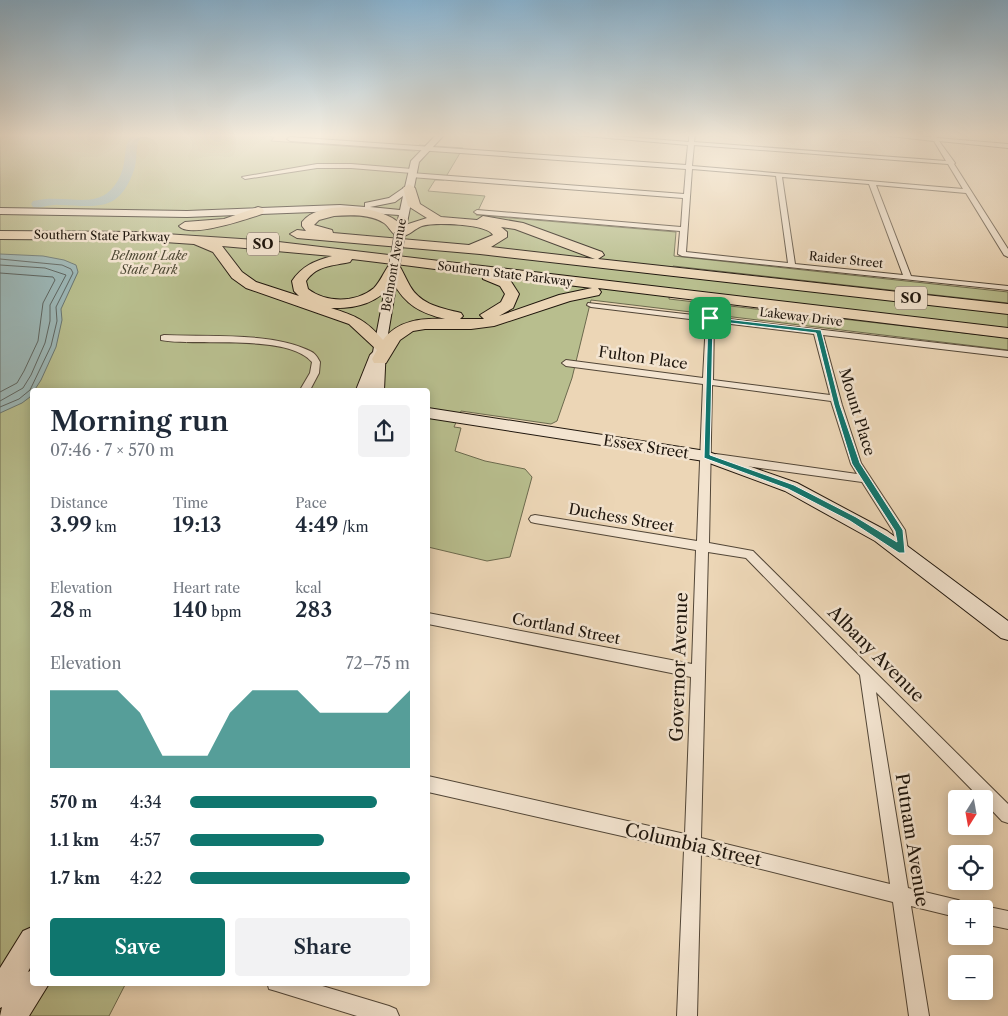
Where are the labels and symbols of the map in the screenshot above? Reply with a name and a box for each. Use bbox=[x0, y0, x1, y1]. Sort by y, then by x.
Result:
street label: Belmont Avenue bbox=[378, 217, 409, 313]
street label: Southern State Parkway bbox=[34, 227, 171, 244]
road number: SO bbox=[247, 232, 279, 255]
park label: Belmont Lake State Park bbox=[110, 248, 188, 277]
street label: Raider Street bbox=[808, 248, 885, 271]
street label: Southern State Parkway bbox=[437, 258, 574, 289]
road number: SO bbox=[895, 286, 927, 310]
pin bbox=[689, 297, 731, 339]
street label: Lakeway Drive bbox=[759, 304, 844, 329]
street label: Fulton Place bbox=[597, 342, 689, 373]
street label: Mount Place bbox=[835, 366, 880, 458]
street label: Essex Street bbox=[602, 430, 691, 463]
street label: Duchess Street bbox=[567, 499, 676, 536]
street label: Governor Avenue bbox=[665, 592, 693, 742]
street label: Albany Avenue bbox=[822, 600, 929, 707]
street label: Cortland Street bbox=[510, 609, 622, 648]
street label: Putnam Avenue bbox=[891, 772, 933, 908]
north arrow bbox=[948, 790, 992, 835]
street label: Columbia Street bbox=[623, 819, 764, 872]

